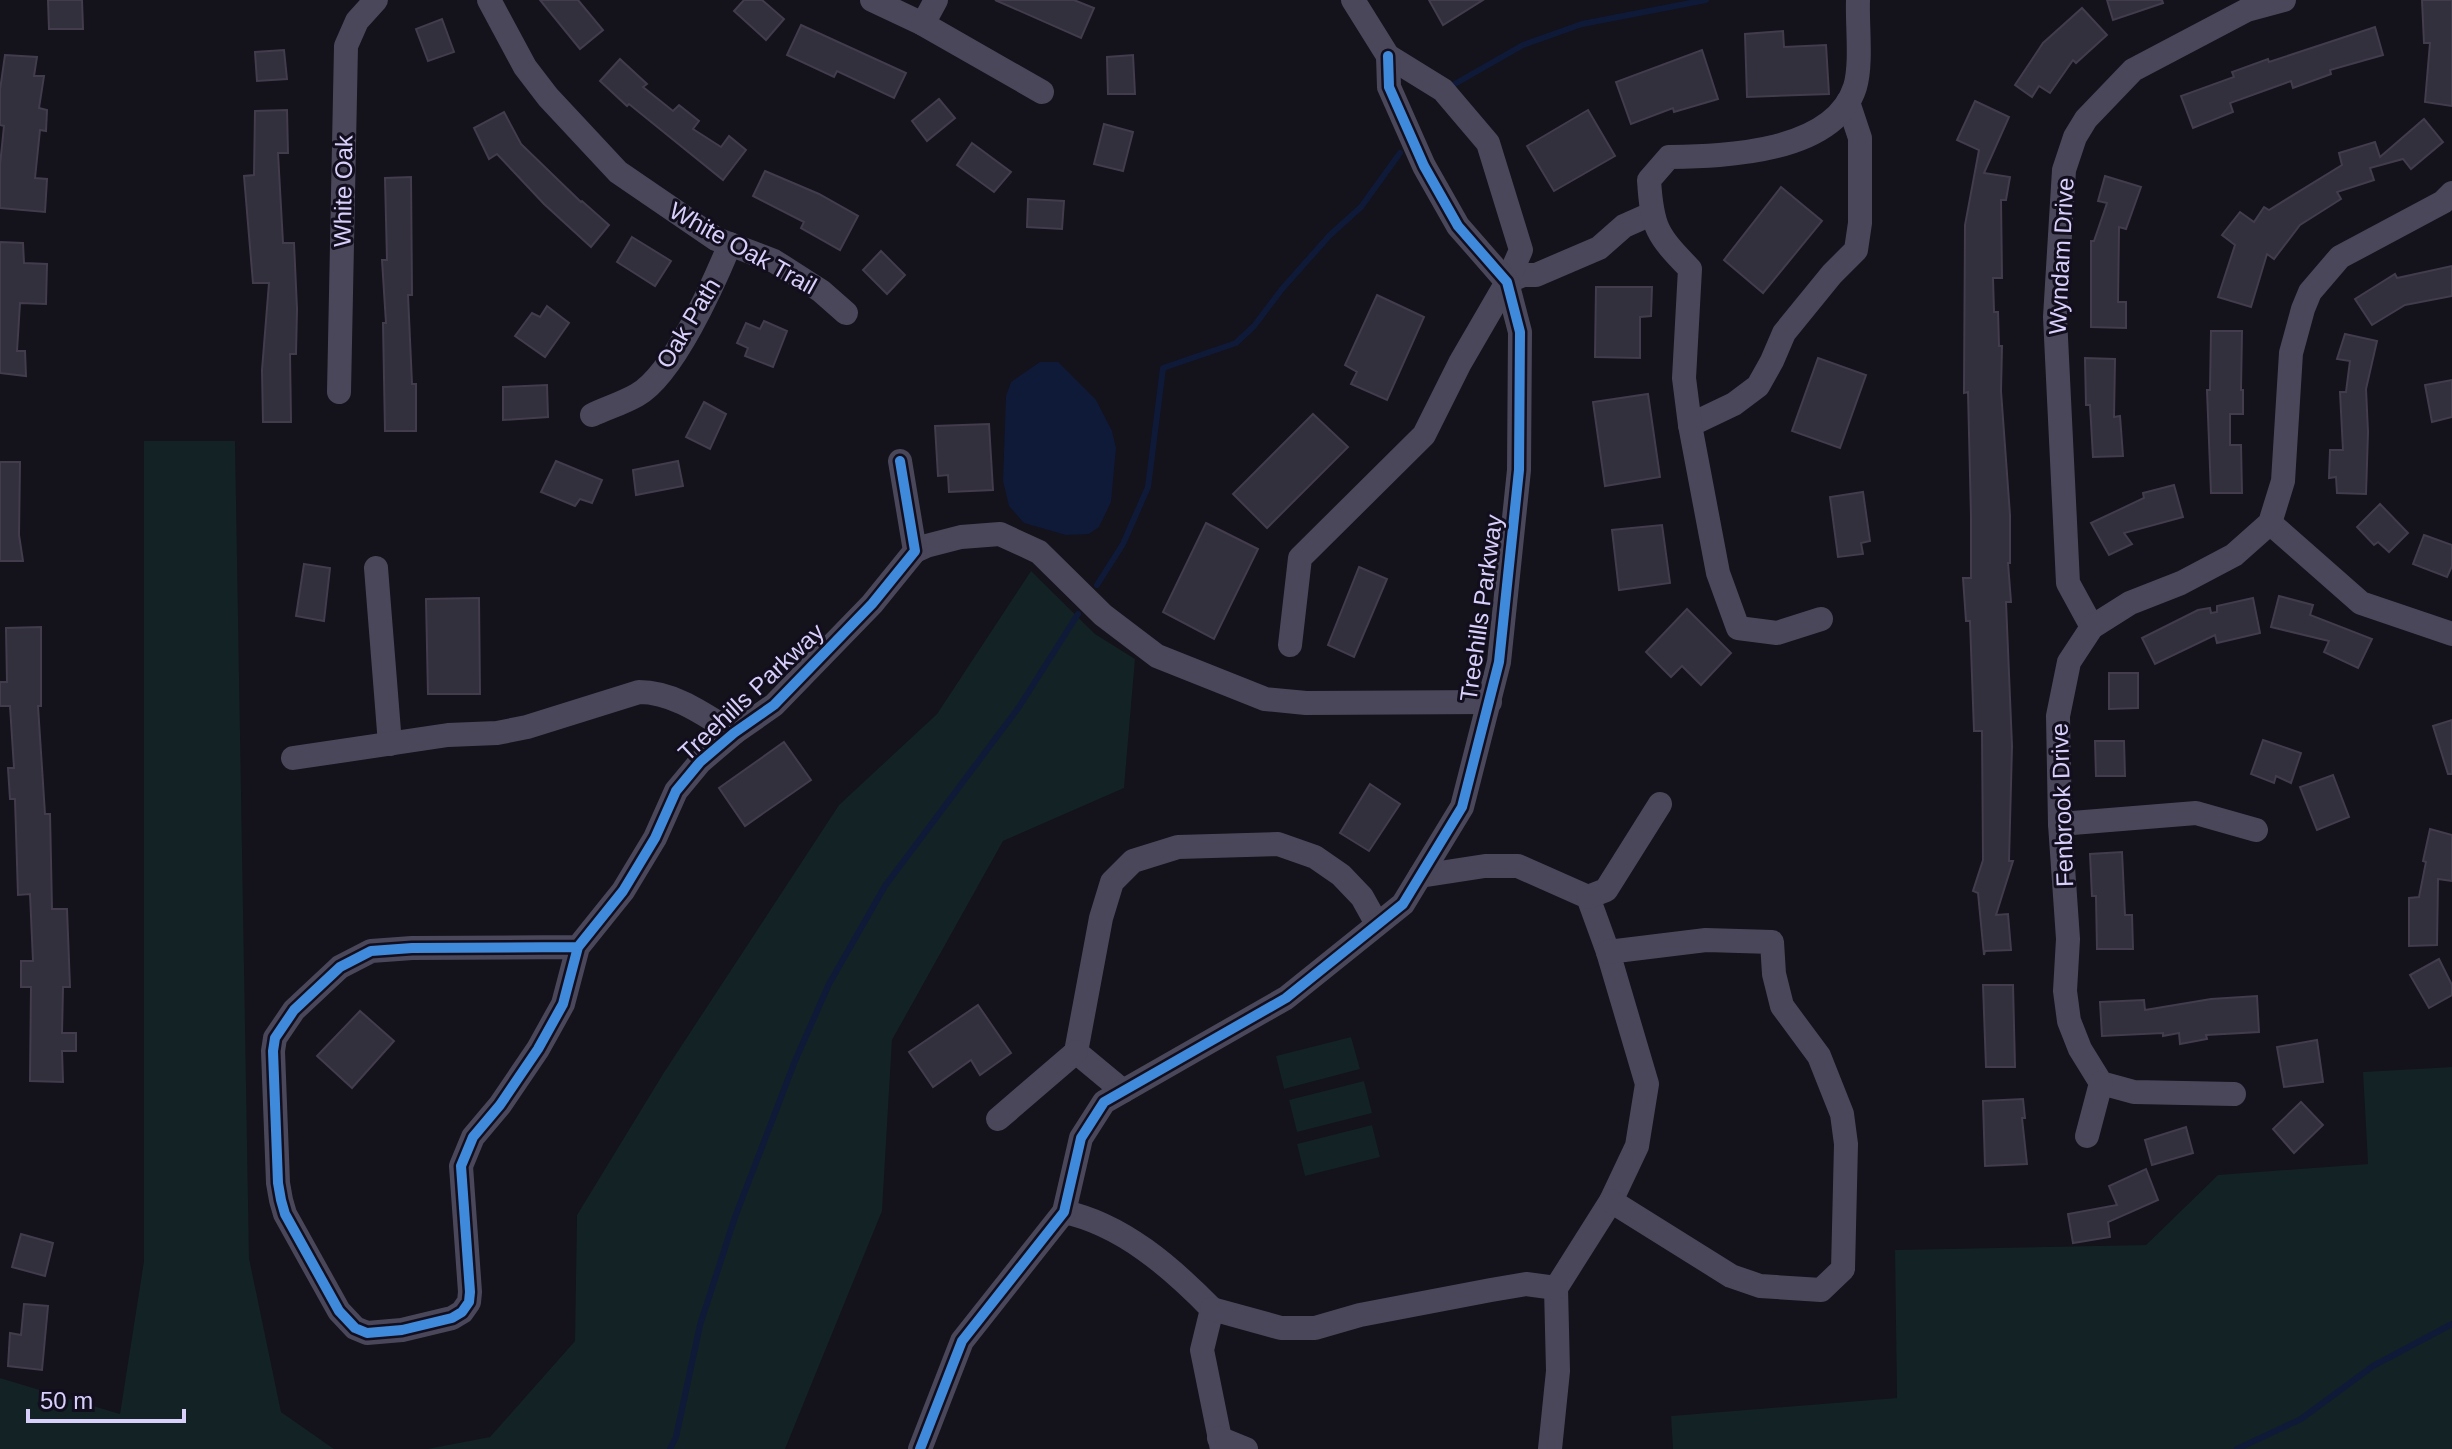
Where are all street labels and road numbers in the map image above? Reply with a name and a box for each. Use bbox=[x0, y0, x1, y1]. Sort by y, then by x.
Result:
street label: White Oak bbox=[329, 134, 357, 247]
street label: Wyndam Drive bbox=[2043, 177, 2079, 335]
street label: White Oak Trail bbox=[665, 196, 821, 300]
street label: Oak Path bbox=[651, 273, 725, 373]
street label: Treehills Parkway bbox=[1455, 513, 1507, 703]
street label: Treehills Parkway bbox=[673, 618, 829, 766]
street label: Fenbrook Drive bbox=[2046, 723, 2078, 887]

